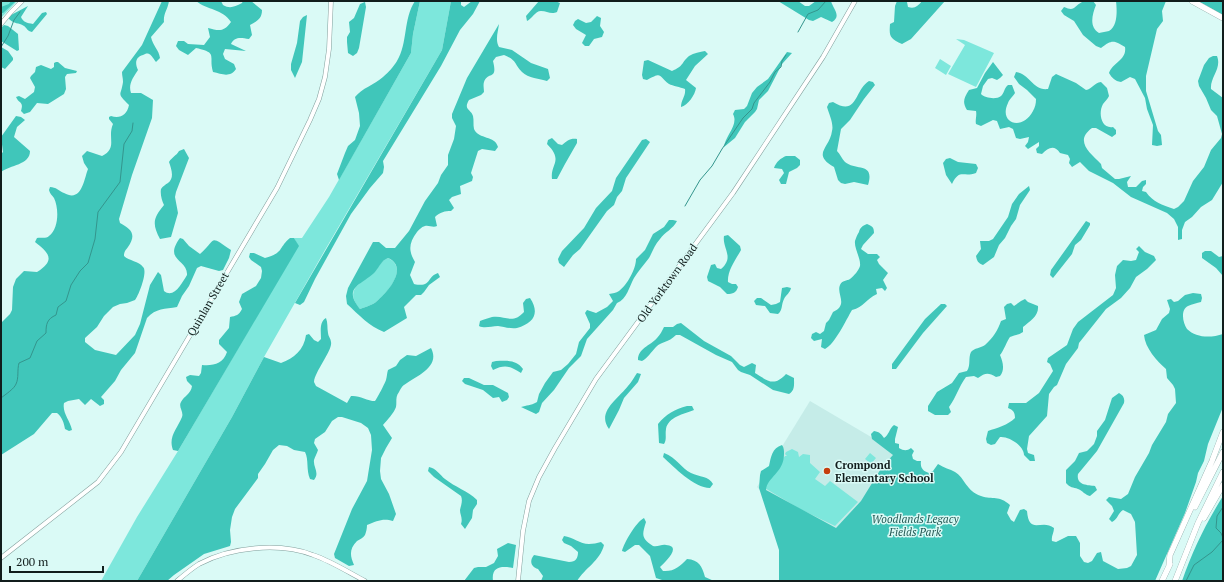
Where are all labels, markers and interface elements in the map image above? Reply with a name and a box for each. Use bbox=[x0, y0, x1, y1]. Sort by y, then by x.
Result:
street label: Old Yorktown Road bbox=[634, 241, 700, 325]
street label: Quinlan Street bbox=[184, 269, 232, 339]
place label: Crompond Elementary School bbox=[835, 458, 934, 485]
marker: Crompond Elementary School bbox=[822, 466, 832, 476]
park label: Woodlands Legacy Fields Park bbox=[872, 512, 959, 539]
scale bar bbox=[10, 548, 103, 574]
text: 200 m bbox=[16, 554, 49, 569]

